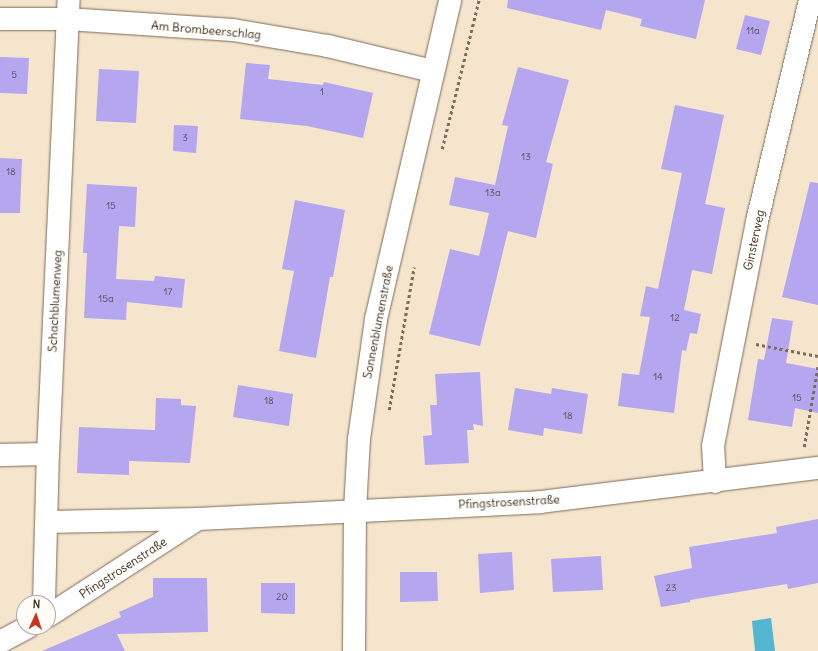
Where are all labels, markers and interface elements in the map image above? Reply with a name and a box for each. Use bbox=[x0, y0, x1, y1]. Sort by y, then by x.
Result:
street label: Am Brombeerschlag bbox=[151, 18, 261, 42]
house number: 11a bbox=[746, 25, 760, 37]
house number: 5 bbox=[11, 69, 17, 81]
house number: 1 bbox=[320, 86, 324, 98]
house number: 3 bbox=[182, 132, 188, 144]
house number: 13 bbox=[521, 151, 531, 163]
house number: 18 bbox=[6, 166, 16, 178]
house number: 13a bbox=[485, 187, 501, 199]
house number: 15 bbox=[106, 200, 116, 212]
street label: Ginsterweg bbox=[741, 208, 767, 272]
street label: Schachblumenweg bbox=[45, 250, 65, 352]
street label: Sonnenblumenstraße bbox=[360, 264, 396, 380]
house number: 17 bbox=[164, 286, 172, 298]
house number: 15a bbox=[98, 293, 114, 305]
house number: 12 bbox=[670, 312, 680, 324]
house number: 14 bbox=[653, 371, 663, 383]
house number: 15 bbox=[792, 392, 802, 404]
house number: 18 bbox=[264, 395, 274, 407]
house number: 18 bbox=[563, 410, 573, 422]
street label: Pfingstrosenstraße bbox=[458, 492, 560, 512]
street label: Pfingstrosenstraße bbox=[77, 534, 169, 602]
house number: 23 bbox=[665, 582, 677, 594]
house number: 20 bbox=[276, 591, 288, 603]
north arrow bbox=[16, 595, 56, 635]
text: N bbox=[32, 597, 41, 611]

